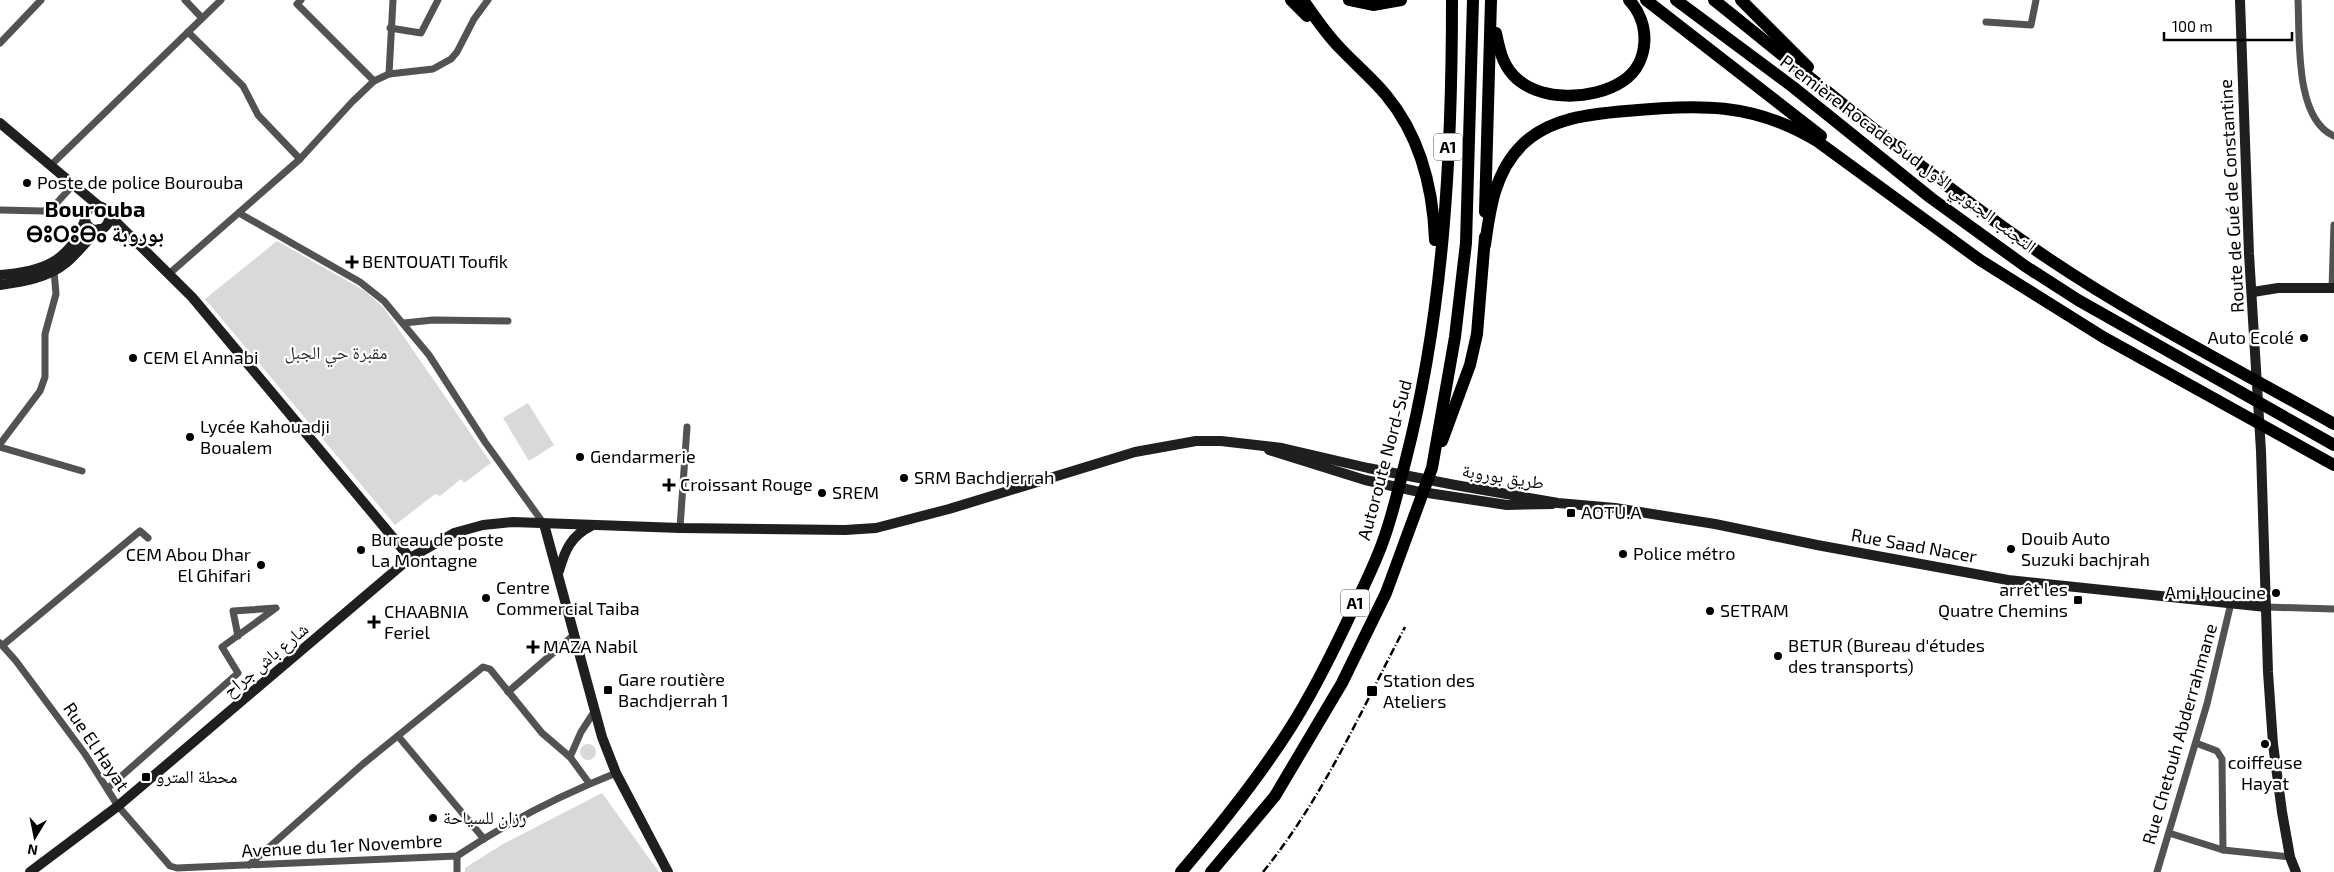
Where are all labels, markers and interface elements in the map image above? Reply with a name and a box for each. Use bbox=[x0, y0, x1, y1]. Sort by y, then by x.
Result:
scale bar bbox=[2164, 10, 2292, 42]
text: 100 m bbox=[2172, 17, 2213, 35]
street label: Première Rocade Sud التجنب الجنوبي الأول bbox=[1774, 50, 2041, 260]
street label: Route de Gué de Constantine bbox=[2214, 79, 2248, 313]
road number: A1 bbox=[1434, 134, 1462, 160]
place label: Poste de police Bourouba bbox=[37, 171, 243, 193]
marker: Poste de police Bourouba bbox=[21, 177, 33, 189]
district label: Bourouba ⴱⵓⵔⵓⴱⴰ بوروبة bbox=[26, 195, 164, 248]
place label: BENTOUATI Toufik bbox=[362, 250, 508, 272]
marker: BENTOUATI Toufik bbox=[346, 256, 358, 268]
place label: Auto Ecolé bbox=[2207, 326, 2294, 348]
marker: Auto Ecolé bbox=[2298, 332, 2310, 344]
park label: مقبرة حي الجبل bbox=[285, 341, 387, 368]
place label: CEM El Annabi bbox=[143, 346, 258, 368]
marker: CEM El Annabi bbox=[127, 352, 139, 364]
street label: Autoroute Nord-Sud bbox=[1352, 377, 1416, 542]
place label: Lycée Kahouadji Boualem bbox=[200, 415, 330, 458]
marker: Lycée Kahouadji Boualem bbox=[184, 431, 196, 443]
place label: Gendarmerie bbox=[590, 445, 696, 467]
marker: Gendarmerie bbox=[574, 451, 586, 463]
street label: طريق بوروبة bbox=[1460, 459, 1546, 494]
place label: SRM Bachdjerrah bbox=[914, 466, 1055, 488]
marker: SRM Bachdjerrah bbox=[898, 472, 910, 484]
place label: Croissant Rouge bbox=[680, 473, 813, 495]
marker: Croissant Rouge bbox=[662, 478, 676, 492]
place label: SREM bbox=[832, 481, 879, 503]
marker: SREM bbox=[816, 487, 828, 499]
place label: AOTU.A bbox=[1581, 501, 1642, 523]
marker: AOTU.A bbox=[1565, 507, 1577, 519]
street label: Rue Saad Nacer bbox=[1850, 523, 1979, 567]
place label: Douib Auto Suzuki bachjrah bbox=[2021, 527, 2150, 570]
place label: Bureau de poste La Montagne bbox=[371, 528, 504, 571]
place label: Police métro bbox=[1633, 542, 1735, 564]
place label: CEM Abou Dhar El Ghifari bbox=[126, 543, 251, 586]
marker: Douib Auto Suzuki bachjrah bbox=[2005, 543, 2017, 555]
marker: Bureau de poste La Montagne bbox=[355, 544, 367, 556]
marker: Police métro bbox=[1617, 548, 1629, 560]
marker: CEM Abou Dhar El Ghifari bbox=[255, 559, 267, 571]
place label: Centre Commercial Taiba bbox=[496, 576, 640, 619]
place label: arrêt les Quatre Chemins bbox=[1938, 578, 2068, 621]
place label: Ami Houcine bbox=[2165, 581, 2266, 603]
marker: Ami Houcine bbox=[2270, 587, 2282, 599]
road number: A1 bbox=[1341, 590, 1369, 616]
marker: Centre Commercial Taiba bbox=[480, 592, 492, 604]
marker: arrêt les Quatre Chemins bbox=[2072, 594, 2084, 606]
place label: SETRAM bbox=[1720, 599, 1789, 621]
place label: CHAABNIA Feriel bbox=[384, 600, 469, 643]
marker: SETRAM bbox=[1704, 605, 1716, 617]
marker: CHAABNIA Feriel bbox=[368, 616, 380, 628]
street label: شارع باش جراح bbox=[218, 617, 314, 703]
street label: Rue Chetouh Abderrahmane bbox=[2137, 621, 2221, 847]
place label: BETUR (Bureau d'études des transports) bbox=[1788, 634, 1985, 677]
place label: MAZA Nabil bbox=[543, 635, 638, 657]
marker: MAZA Nabil bbox=[527, 641, 539, 653]
marker: BETUR (Bureau d'études des transports) bbox=[1772, 650, 1784, 662]
place label: Gare routière Bachdjerrah 1 bbox=[618, 668, 729, 711]
place label: Station des Ateliers bbox=[1383, 669, 1475, 712]
marker: Gare routière Bachdjerrah 1 bbox=[602, 684, 614, 696]
marker: Station des Ateliers bbox=[1365, 684, 1379, 698]
street label: Rue El Hayat bbox=[59, 698, 135, 795]
marker: coiffeuse Hayat bbox=[2259, 738, 2271, 750]
place label: coiffeuse Hayat bbox=[2228, 751, 2302, 794]
place label: محطة المترو bbox=[156, 765, 237, 787]
marker: محطة المترو bbox=[140, 771, 152, 783]
place label: رزان للسياحة bbox=[443, 806, 527, 829]
north arrow bbox=[10, 812, 60, 862]
marker: رزان للسياحة bbox=[427, 812, 439, 824]
street label: Avenue du 1er Novembre bbox=[241, 829, 443, 861]
text: N bbox=[26, 841, 39, 860]

